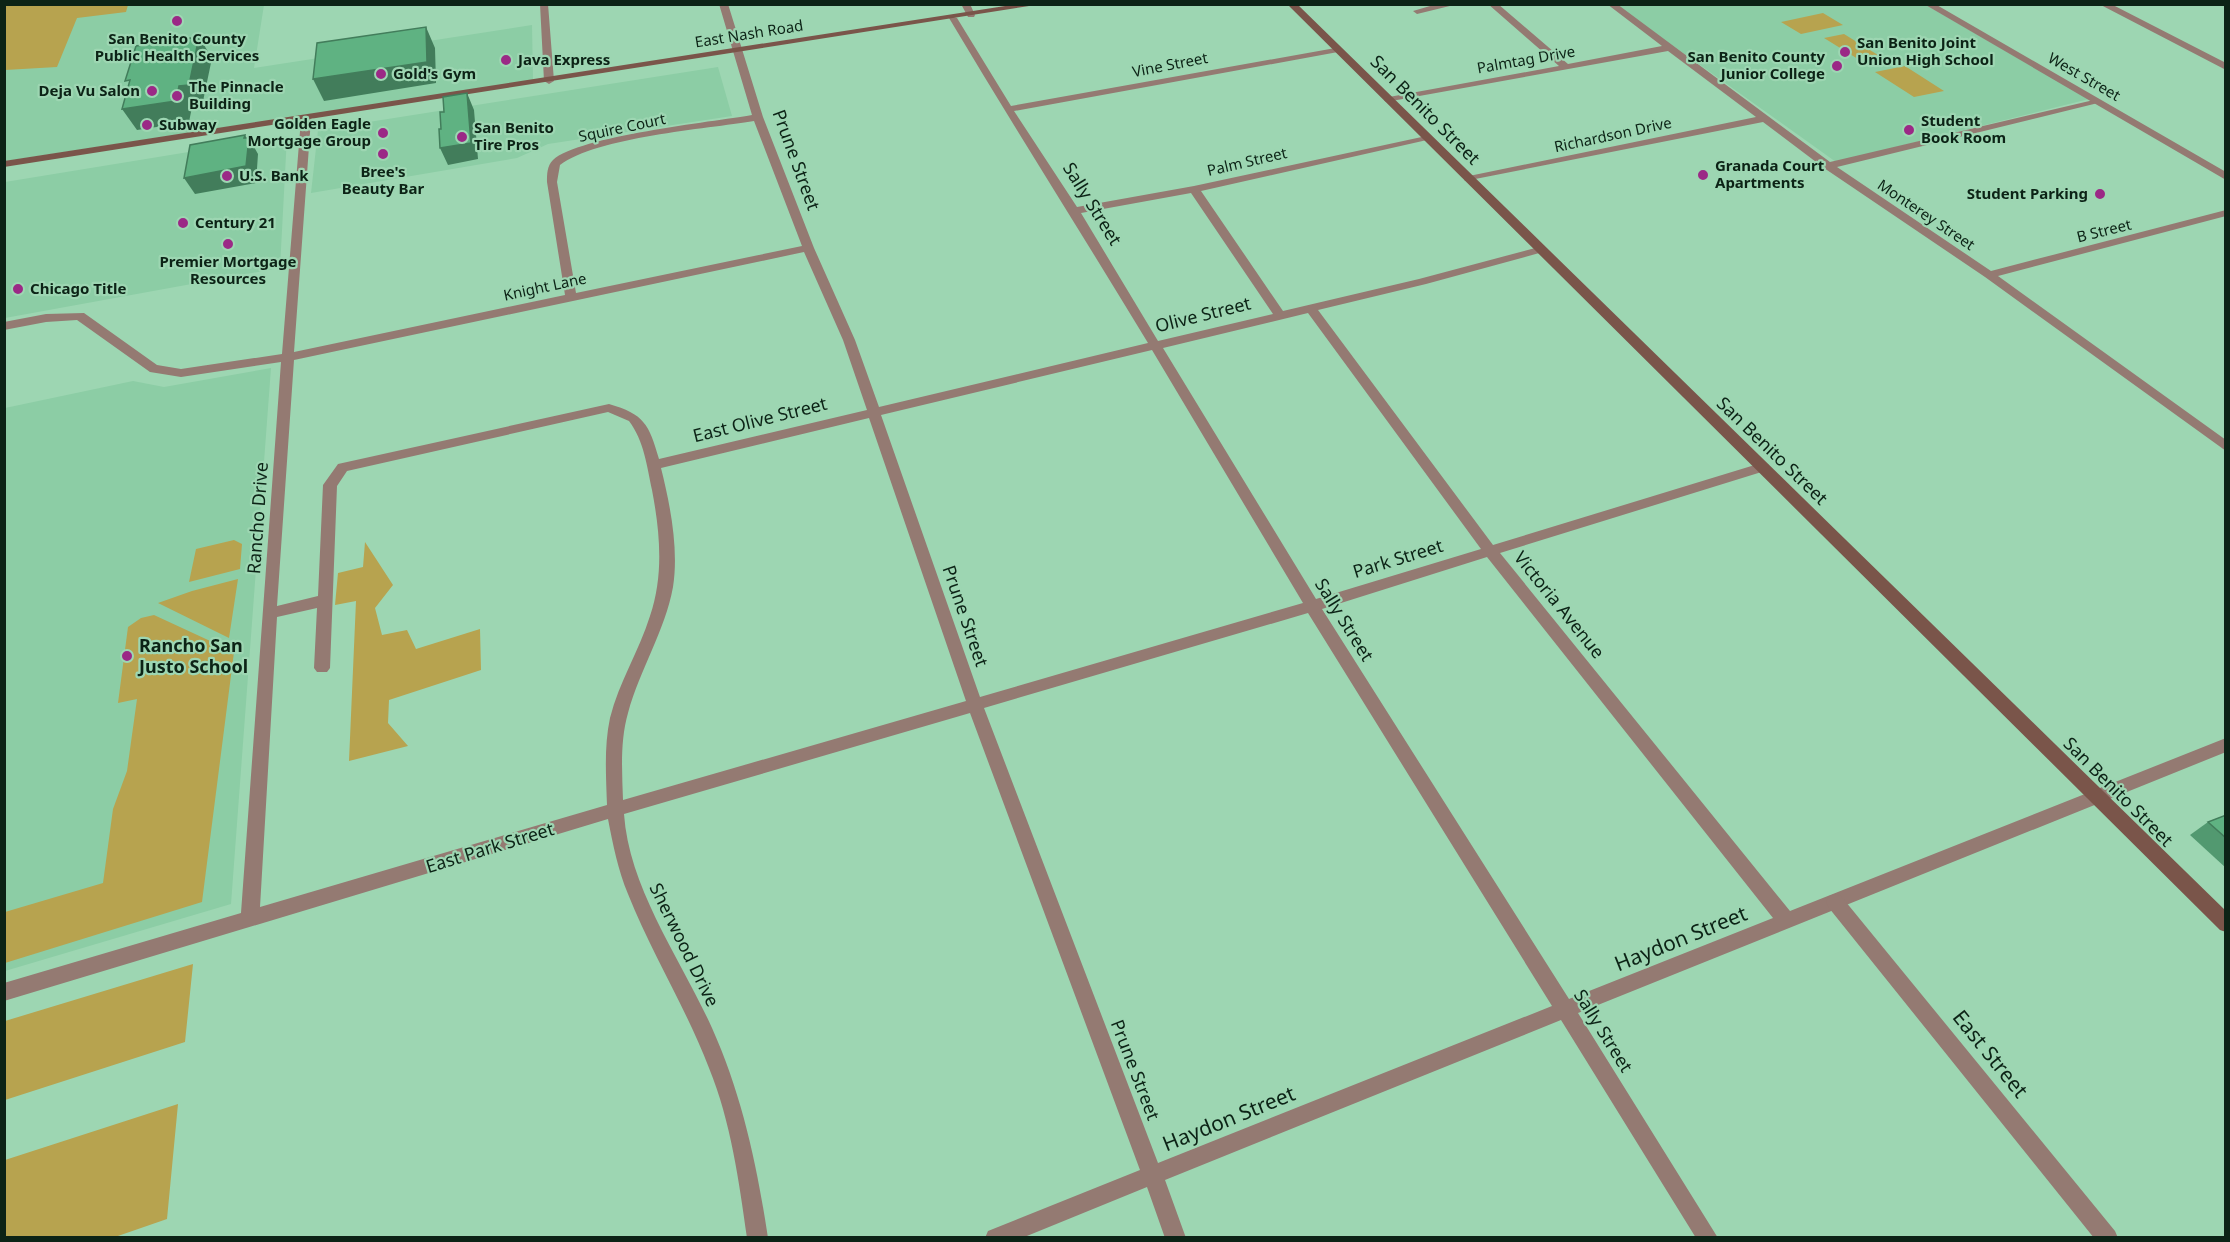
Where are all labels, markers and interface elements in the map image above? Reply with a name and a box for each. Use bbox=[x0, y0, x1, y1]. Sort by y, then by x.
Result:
marker: San Benito County Public Health Services bbox=[170, 14, 184, 28]
street label: East Nash Road bbox=[693, 15, 804, 51]
place label: San Benito County Public Health Services bbox=[95, 28, 259, 65]
place label: San Benito Joint Union High School bbox=[1857, 32, 1994, 69]
street label: Palmtag Drive bbox=[1475, 41, 1577, 77]
marker: San Benito Joint Union High School bbox=[1838, 45, 1852, 59]
place label: San Benito County Junior College bbox=[1688, 46, 1825, 83]
street label: Vine Street bbox=[1130, 47, 1210, 81]
street label: West Street bbox=[2045, 47, 2125, 105]
place label: Java Express bbox=[516, 49, 610, 69]
street label: San Benito Street bbox=[1366, 49, 1486, 170]
marker: Java Express bbox=[499, 53, 513, 67]
marker: San Benito County Junior College bbox=[1830, 59, 1844, 73]
place label: Gold's Gym bbox=[393, 63, 476, 83]
marker: Gold's Gym bbox=[374, 67, 388, 81]
place label: The Pinnacle Building bbox=[189, 76, 284, 113]
place label: Deja Vu Salon bbox=[39, 80, 140, 100]
marker: Deja Vu Salon bbox=[145, 84, 159, 98]
marker: The Pinnacle Building bbox=[170, 89, 184, 103]
street label: Prune Street bbox=[768, 106, 826, 214]
street label: Squire Court bbox=[577, 108, 668, 146]
place label: Student Book Room bbox=[1921, 110, 2006, 147]
street label: Richardson Drive bbox=[1552, 112, 1673, 156]
place label: Golden Eagle Mortgage Group bbox=[248, 113, 371, 150]
place label: Subway bbox=[159, 114, 217, 134]
place label: San Benito Tire Pros bbox=[474, 117, 554, 154]
marker: Subway bbox=[140, 118, 154, 132]
marker: Student Book Room bbox=[1902, 123, 1916, 137]
marker: Golden Eagle Mortgage Group bbox=[376, 126, 390, 140]
marker: San Benito Tire Pros bbox=[455, 130, 469, 144]
street label: Palm Street bbox=[1205, 142, 1289, 180]
marker: Bree's Beauty Bar bbox=[376, 147, 390, 161]
place label: Granada Court Apartments bbox=[1715, 155, 1825, 192]
street label: Sally Street bbox=[1058, 158, 1128, 250]
place label: Bree's Beauty Bar bbox=[342, 161, 424, 198]
place label: U.S. Bank bbox=[239, 165, 309, 185]
marker: Granada Court Apartments bbox=[1696, 168, 1710, 182]
marker: U.S. Bank bbox=[220, 169, 234, 183]
street label: Monterey Street bbox=[1874, 174, 1980, 254]
place label: Student Parking bbox=[1967, 183, 2088, 203]
marker: Student Parking bbox=[2093, 187, 2107, 201]
place label: Century 21 bbox=[195, 212, 276, 232]
street label: B Street bbox=[2074, 213, 2134, 246]
marker: Century 21 bbox=[176, 216, 190, 230]
marker: Premier Mortgage Resources bbox=[221, 237, 235, 251]
place label: Premier Mortgage Resources bbox=[160, 251, 297, 288]
street label: Knight Lane bbox=[502, 267, 588, 305]
place label: Chicago Title bbox=[30, 278, 126, 298]
marker: Chicago Title bbox=[11, 282, 25, 296]
street label: Olive Street bbox=[1153, 290, 1253, 337]
street label: East Olive Street bbox=[690, 391, 830, 447]
street label: San Benito Street bbox=[1712, 391, 1834, 510]
street label: Rancho Drive bbox=[241, 461, 273, 575]
street label: Park Street bbox=[1350, 533, 1446, 583]
street label: Victoria Avenue bbox=[1509, 546, 1610, 663]
street label: Prune Street bbox=[937, 562, 995, 670]
street label: Sally Street bbox=[1310, 574, 1380, 666]
place label: Rancho San Justo School bbox=[137, 633, 248, 678]
marker: Rancho San Justo School bbox=[120, 649, 134, 663]
street label: San Benito Street bbox=[2059, 731, 2179, 852]
street label: East Park Street bbox=[423, 816, 557, 878]
street label: Sherwood Drive bbox=[645, 879, 725, 1010]
street label: Haydon Street bbox=[1610, 899, 1752, 977]
street label: Sally Street bbox=[1569, 985, 1639, 1077]
street label: East Street bbox=[1947, 1004, 2035, 1103]
street label: Prune Street bbox=[1106, 1016, 1166, 1124]
street label: Haydon Street bbox=[1158, 1079, 1300, 1157]

